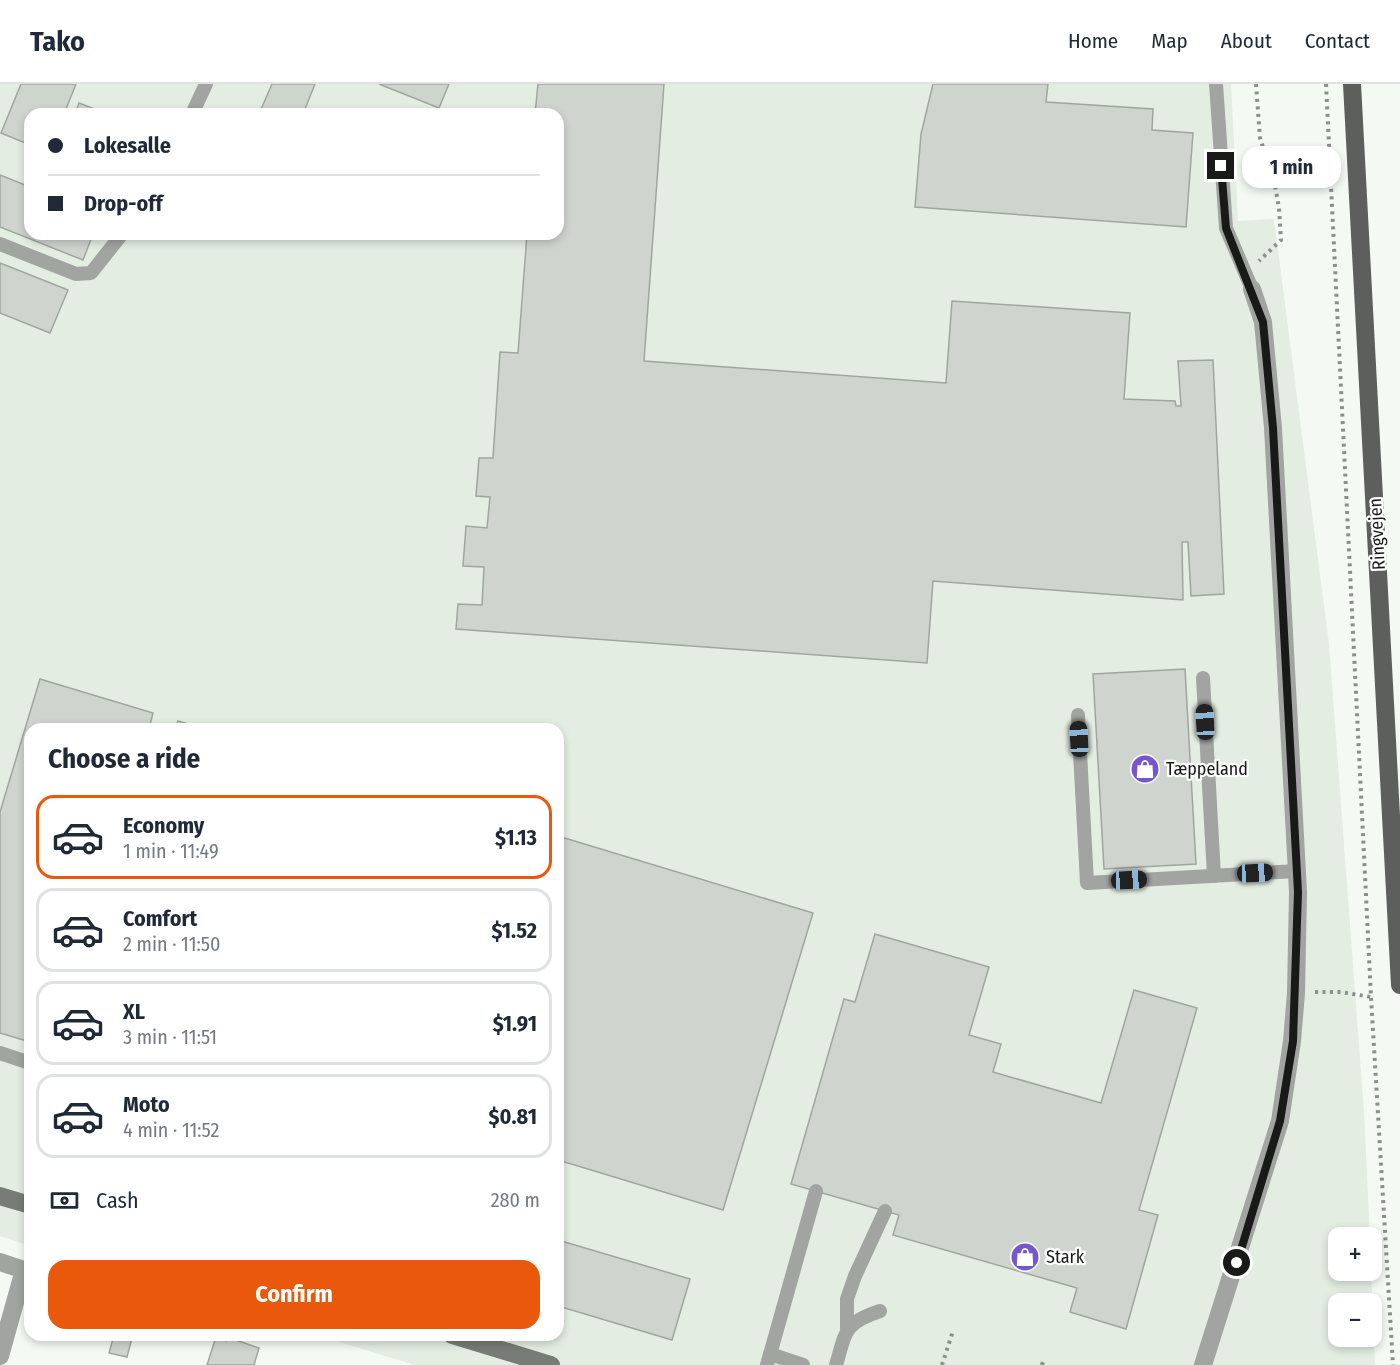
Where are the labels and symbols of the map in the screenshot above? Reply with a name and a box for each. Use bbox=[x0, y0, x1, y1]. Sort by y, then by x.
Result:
callout: 1 min bbox=[1242, 145, 1341, 187]
route end bbox=[1207, 152, 1234, 179]
street label: Ringvejen bbox=[1364, 497, 1390, 571]
car bbox=[1195, 704, 1215, 740]
car bbox=[1069, 721, 1089, 757]
shop icon: Tæppeland bbox=[1129, 753, 1161, 785]
place label: Tæppeland bbox=[1166, 758, 1248, 780]
car bbox=[1237, 863, 1273, 883]
car bbox=[1111, 870, 1147, 890]
shop icon: Stark bbox=[1009, 1241, 1041, 1273]
place label: Stark bbox=[1046, 1246, 1085, 1268]
route start bbox=[1223, 1249, 1250, 1276]

